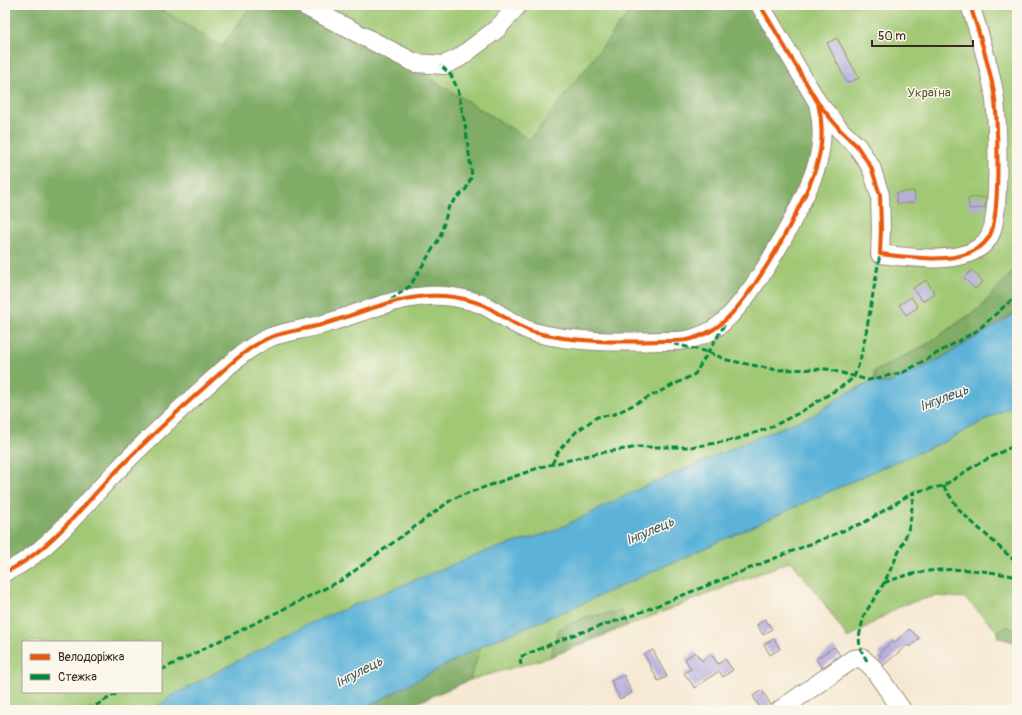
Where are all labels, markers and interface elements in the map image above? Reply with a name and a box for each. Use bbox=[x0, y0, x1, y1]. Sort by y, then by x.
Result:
scale bar bbox=[872, 22, 973, 48]
text: 50 m bbox=[878, 29, 906, 44]
park label: Україна bbox=[907, 85, 951, 101]
water label: Інгулець bbox=[917, 381, 971, 415]
water label: Інгулець bbox=[623, 513, 677, 549]
legend bbox=[22, 641, 162, 693]
text: Велодоріжка bbox=[58, 650, 125, 665]
water label: Інгулець bbox=[332, 652, 386, 692]
text: Стежка bbox=[58, 670, 97, 685]

